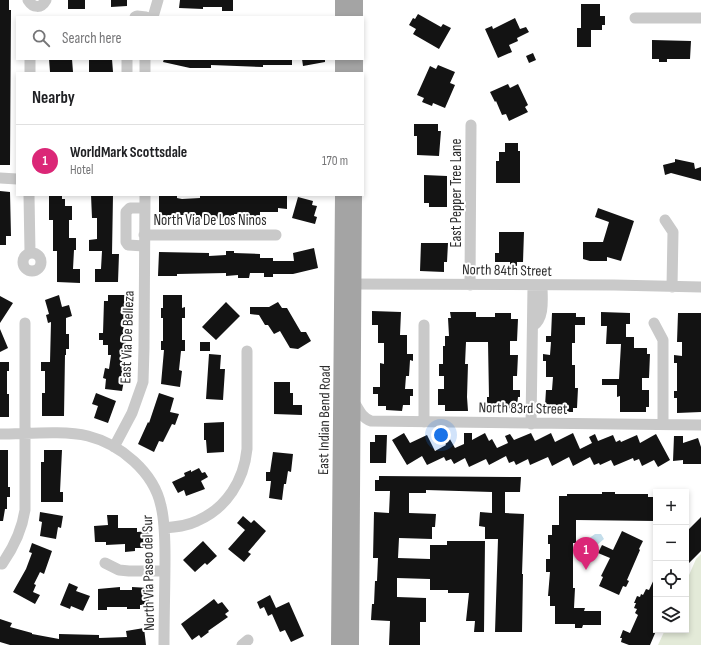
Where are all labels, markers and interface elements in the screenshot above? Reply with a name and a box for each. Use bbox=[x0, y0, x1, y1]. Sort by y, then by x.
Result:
search box bbox=[16, 16, 364, 60]
icon: search bbox=[30, 27, 52, 49]
text: Search here bbox=[62, 29, 122, 48]
text: Nearby bbox=[32, 88, 75, 108]
street label: East Pepper Tree Lane bbox=[447, 139, 466, 247]
text: WorldMark Scottsdale bbox=[70, 143, 187, 162]
text: 1 bbox=[42, 153, 48, 169]
text: 170 m bbox=[322, 153, 348, 169]
text: Hotel bbox=[70, 162, 94, 178]
street label: North Via De Los Ninos bbox=[153, 211, 267, 230]
street label: North 84th Street bbox=[462, 260, 553, 281]
street label: East Via De Belleza bbox=[116, 290, 139, 384]
street label: East Indian Bend Road bbox=[314, 365, 335, 475]
street label: North 83rd Street bbox=[478, 398, 568, 419]
your location bbox=[431, 425, 451, 445]
map controls bbox=[653, 489, 689, 633]
button: + bbox=[653, 489, 689, 525]
street label: North Via Paseo del Sur bbox=[138, 514, 159, 631]
button: − bbox=[653, 525, 689, 561]
pin: 1 bbox=[573, 537, 599, 570]
button: locate bbox=[653, 561, 689, 597]
button: layers bbox=[653, 597, 689, 633]

